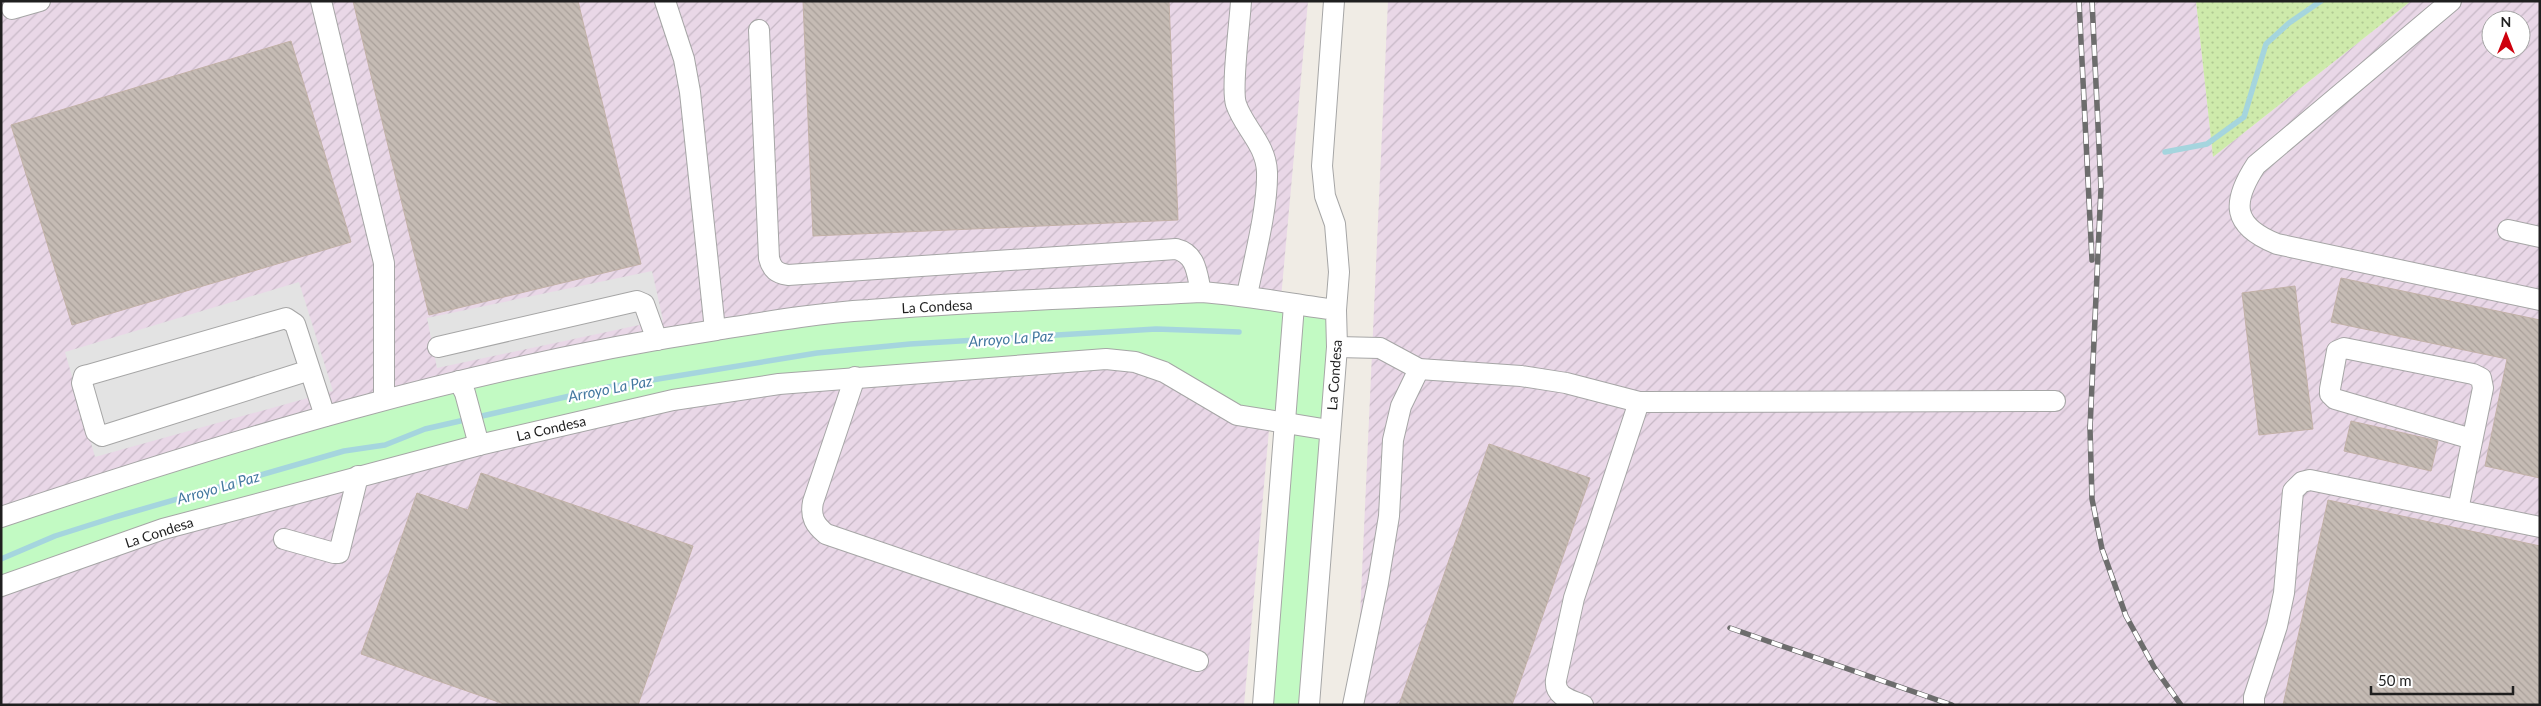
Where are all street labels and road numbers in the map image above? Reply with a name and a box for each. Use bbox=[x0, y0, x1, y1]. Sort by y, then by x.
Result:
street label: La Condesa bbox=[901, 296, 973, 316]
street label: La Condesa bbox=[1323, 339, 1345, 411]
street label: La Condesa bbox=[515, 412, 588, 444]
street label: La Condesa bbox=[123, 513, 195, 551]

